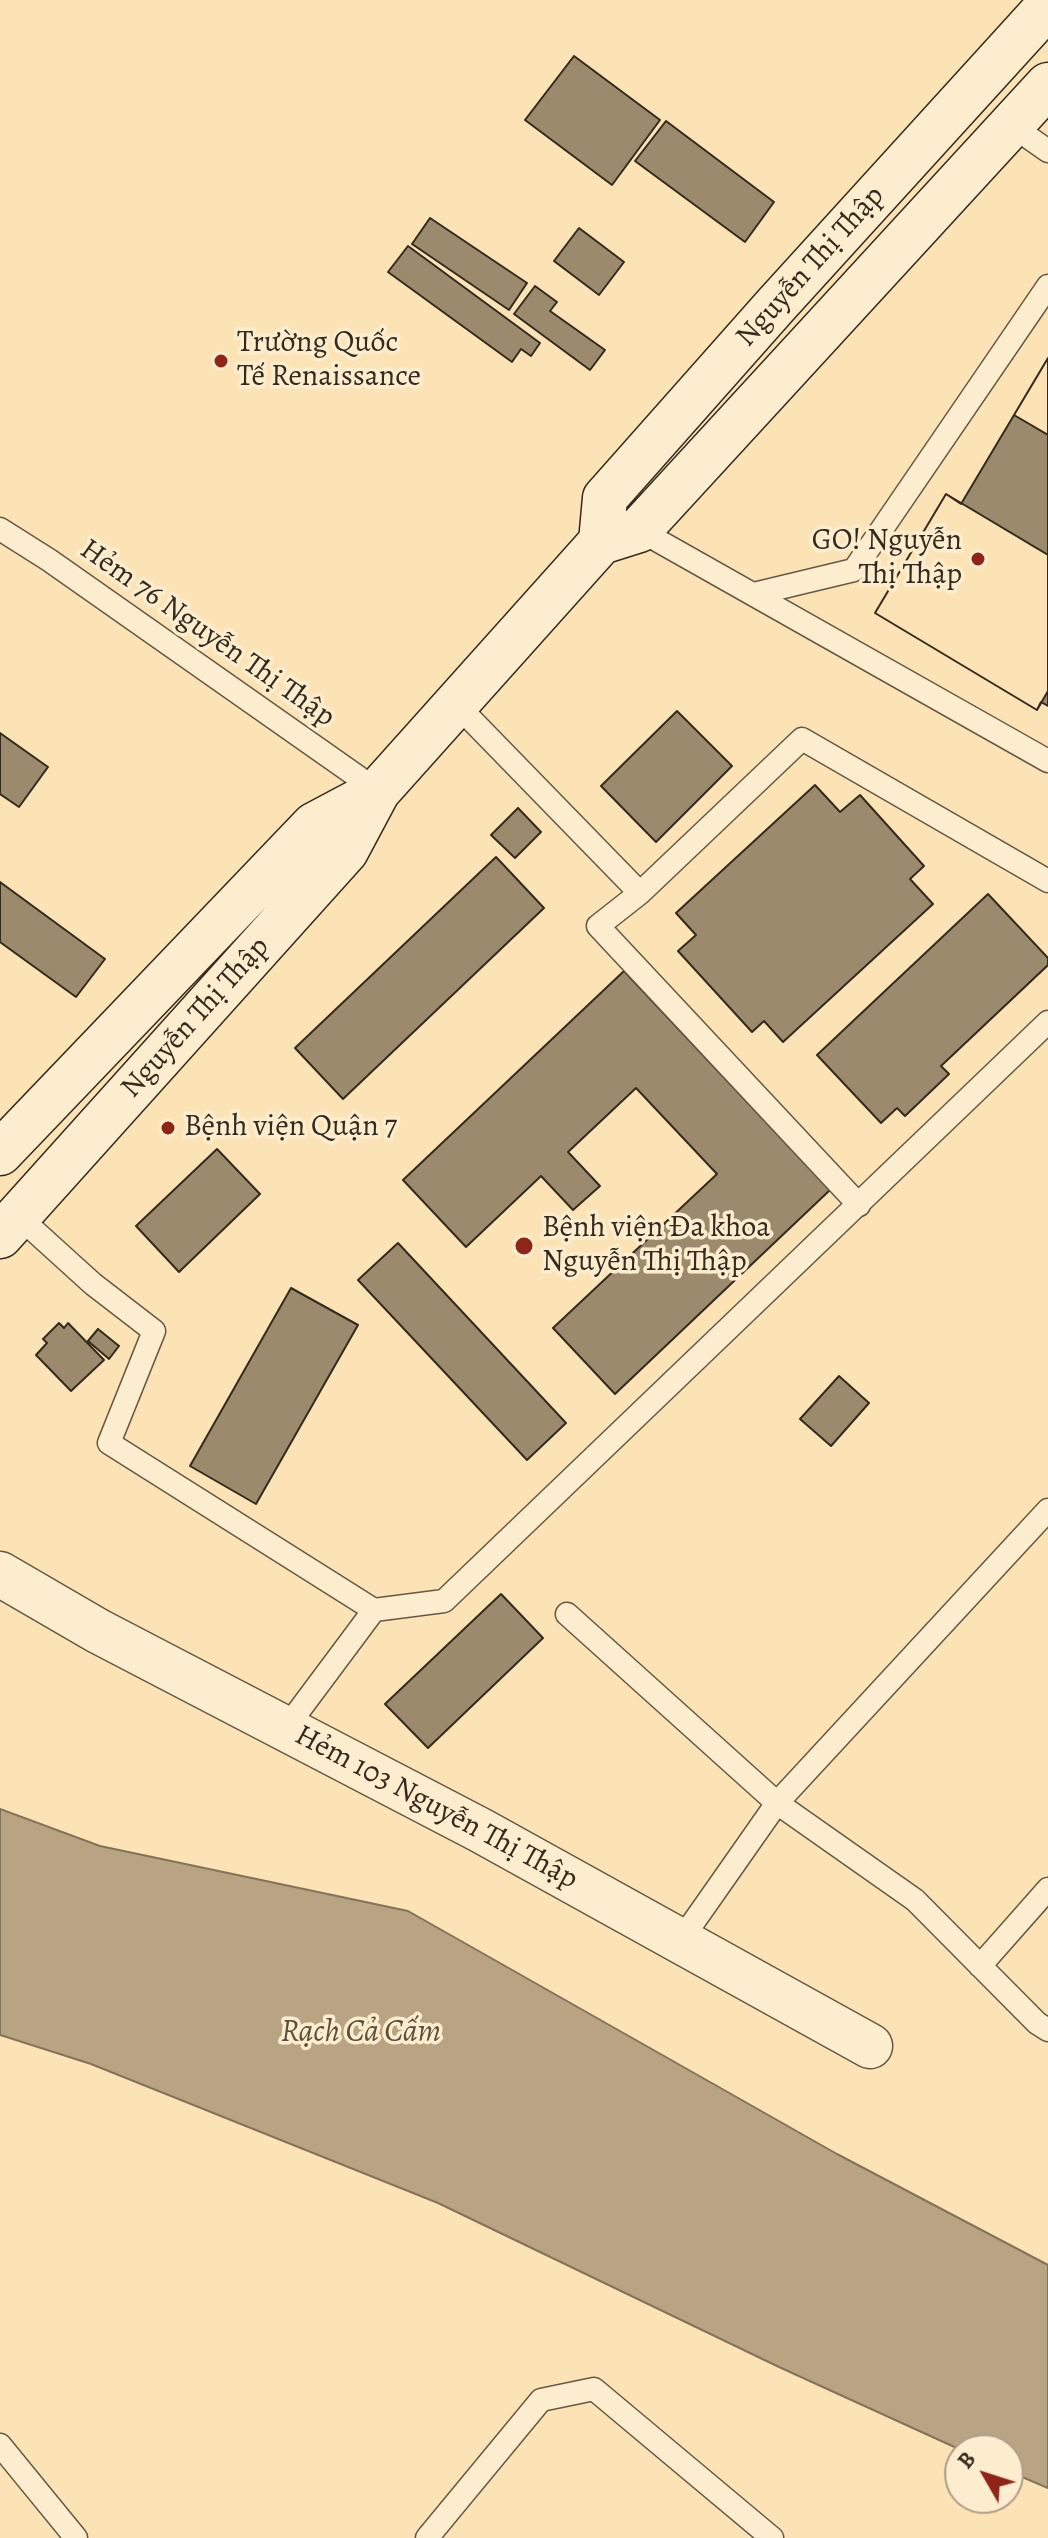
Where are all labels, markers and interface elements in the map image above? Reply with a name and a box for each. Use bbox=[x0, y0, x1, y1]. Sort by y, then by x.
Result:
street label: Nguyễn Thị Thập bbox=[729, 179, 893, 355]
place label: Trường Quốc Tế Renaissance bbox=[237, 326, 421, 396]
marker: Trường Quốc Tế Renaissance bbox=[212, 352, 230, 370]
place label: GO! Nguyễn Thị Thập bbox=[812, 524, 962, 594]
street label: Hẻm 76 Nguyễn Thị Thập bbox=[72, 532, 342, 736]
marker: GO! Nguyễn Thị Thập bbox=[969, 550, 987, 568]
street label: Nguyễn Thị Thập bbox=[114, 930, 278, 1106]
place label: Bệnh viện Quận 7 bbox=[184, 1110, 397, 1146]
marker: Bệnh viện Quận 7 bbox=[159, 1119, 177, 1137]
place label: Bệnh viện Đa khoa Nguyễn Thị Thập bbox=[542, 1211, 770, 1282]
marker: Bệnh viện Đa khoa Nguyễn Thị Thập bbox=[513, 1235, 535, 1257]
street label: Hẻm 103 Nguyễn Thị Thập bbox=[288, 1718, 584, 1898]
water label: Rạch Cả Cấm bbox=[281, 2014, 441, 2052]
north arrow bbox=[944, 2434, 1024, 2514]
text: B bbox=[951, 2445, 983, 2475]

